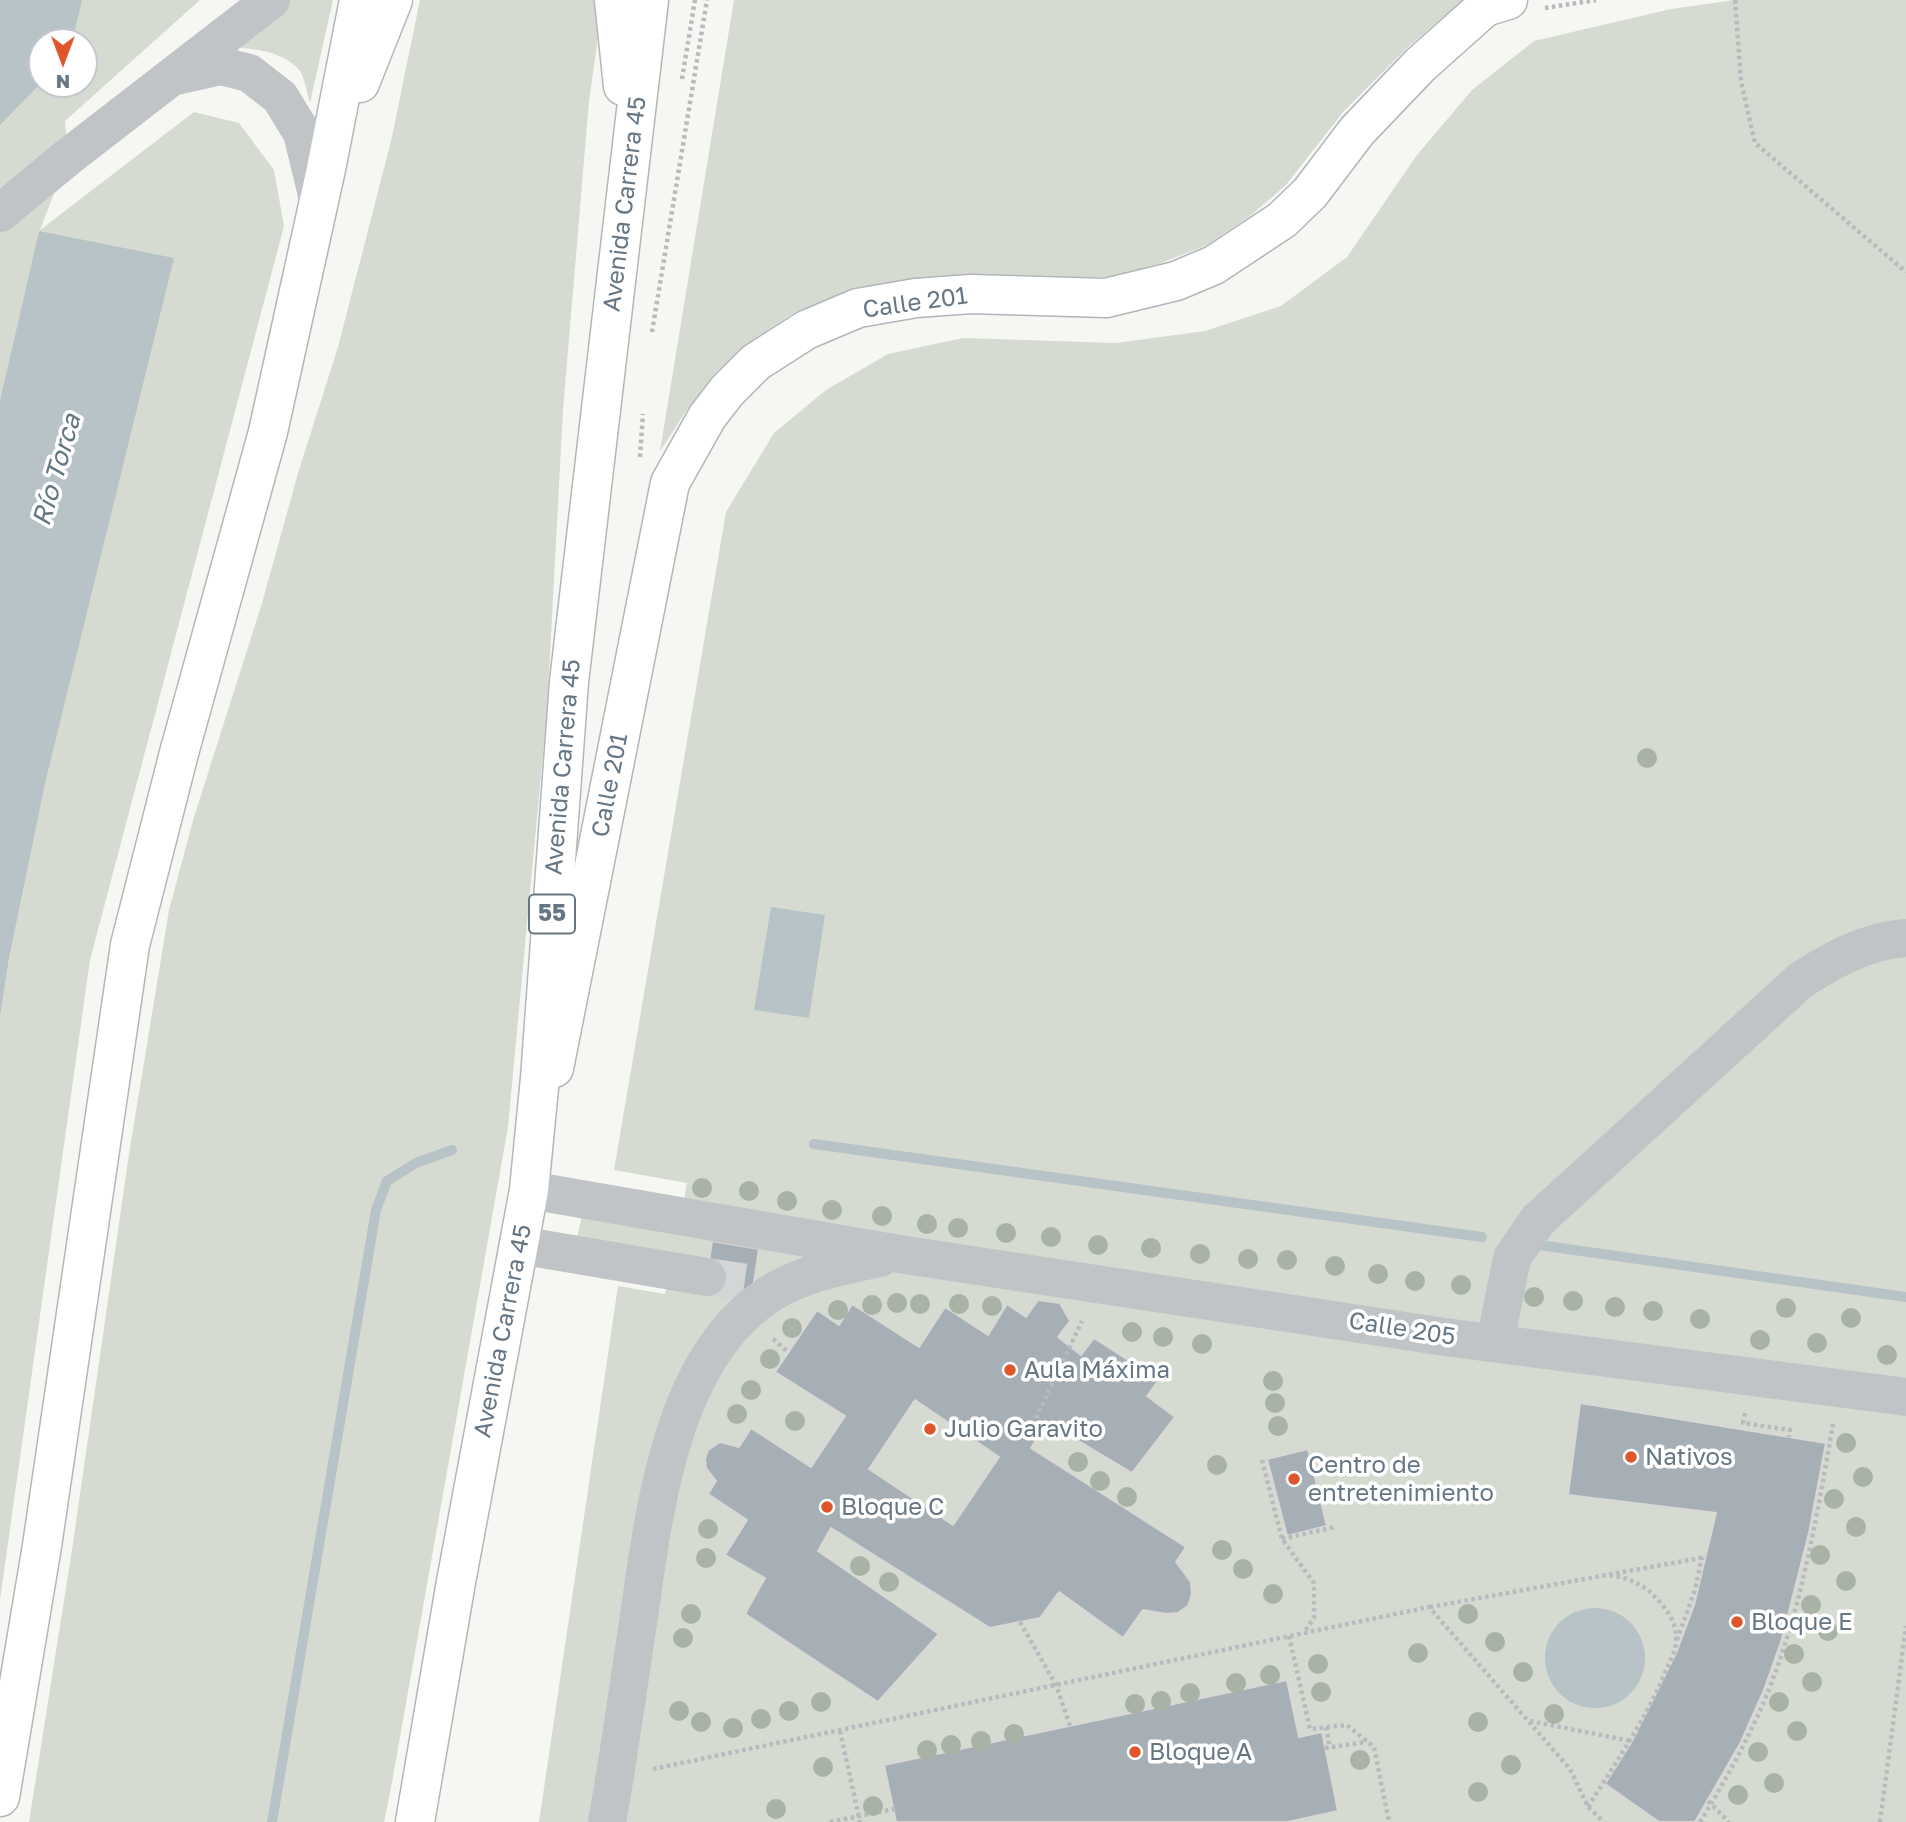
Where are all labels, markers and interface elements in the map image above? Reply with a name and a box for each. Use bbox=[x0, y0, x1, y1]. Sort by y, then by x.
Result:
north arrow bbox=[28, 28, 98, 98]
text: N bbox=[56, 71, 70, 94]
street label: Avenida Carrera 45 bbox=[598, 95, 652, 313]
street label: Calle 201 bbox=[861, 281, 969, 325]
water label: Río Torca bbox=[26, 410, 88, 530]
street label: Avenida Carrera 45 bbox=[539, 658, 587, 876]
street label: Calle 201 bbox=[586, 731, 634, 839]
road number: 55 bbox=[529, 894, 575, 934]
street label: Avenida Carrera 45 bbox=[468, 1222, 538, 1440]
street label: Calle 205 bbox=[1347, 1306, 1457, 1352]
place label: Aula Máxima bbox=[1024, 1356, 1170, 1384]
marker: Aula Máxima bbox=[1002, 1362, 1018, 1378]
place label: Julio Garavito bbox=[944, 1415, 1103, 1443]
marker: Julio Garavito bbox=[922, 1421, 938, 1437]
place label: Nativos bbox=[1645, 1443, 1733, 1471]
marker: Nativos bbox=[1623, 1449, 1639, 1465]
place label: Centro de entretenimiento bbox=[1308, 1451, 1494, 1507]
marker: Centro de entretenimiento bbox=[1286, 1471, 1302, 1487]
place label: Bloque C bbox=[841, 1493, 944, 1521]
marker: Bloque C bbox=[819, 1499, 835, 1515]
place label: Bloque E bbox=[1751, 1608, 1853, 1636]
marker: Bloque E bbox=[1729, 1614, 1745, 1630]
place label: Bloque A bbox=[1149, 1738, 1252, 1766]
marker: Bloque A bbox=[1127, 1744, 1143, 1760]

